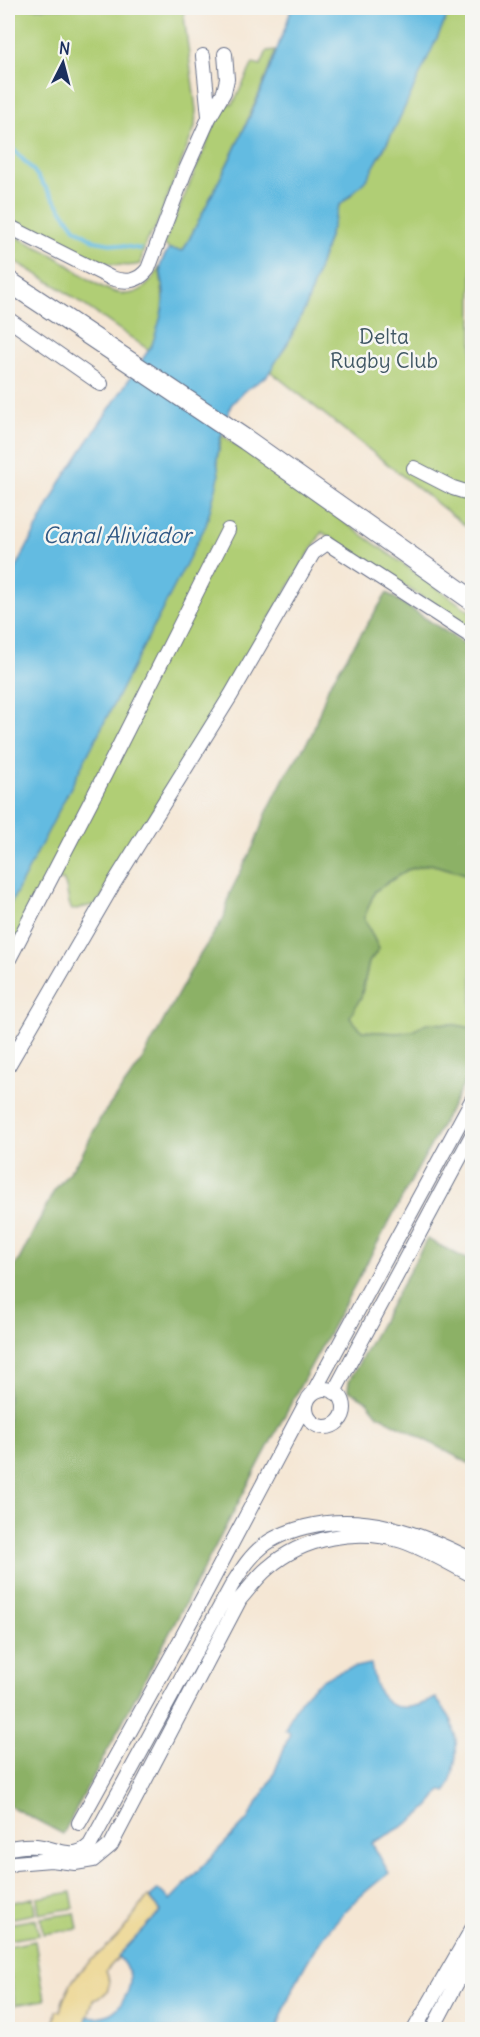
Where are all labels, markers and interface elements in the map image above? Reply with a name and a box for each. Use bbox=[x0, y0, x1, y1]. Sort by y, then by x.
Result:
north arrow bbox=[33, 33, 93, 93]
text: N bbox=[58, 38, 71, 59]
park label: Delta Rugby Club bbox=[330, 323, 438, 374]
water label: Canal Aliviador bbox=[43, 521, 194, 549]

